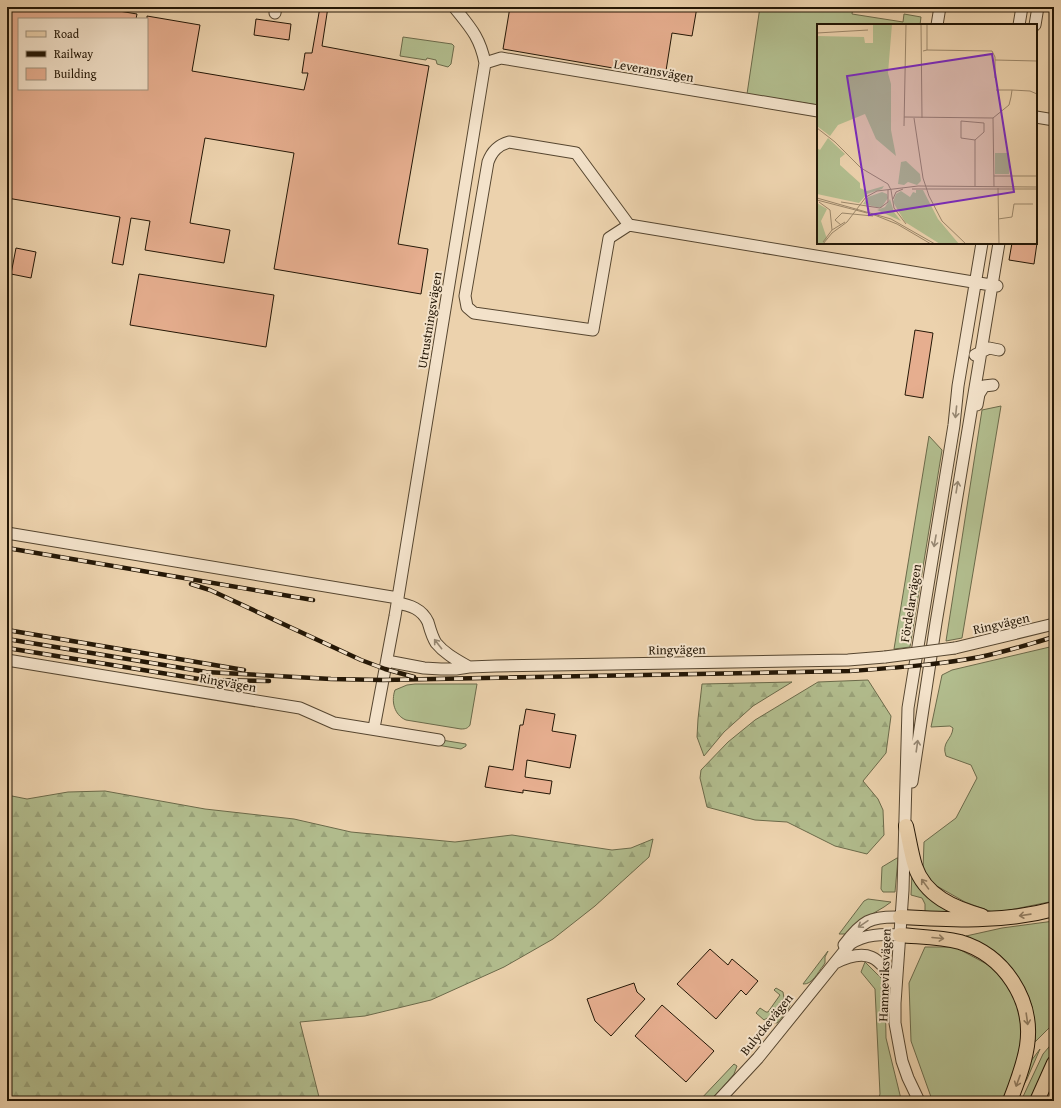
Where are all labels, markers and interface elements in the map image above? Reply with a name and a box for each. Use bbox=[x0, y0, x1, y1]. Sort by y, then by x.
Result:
legend bbox=[18, 18, 148, 90]
inset map bbox=[817, 24, 1037, 244]
text: Road bbox=[54, 25, 80, 42]
text: Railway bbox=[54, 45, 93, 62]
street label: Leveransvägen bbox=[612, 54, 696, 87]
text: Building bbox=[54, 65, 97, 82]
street label: Utrustningsvägen bbox=[412, 270, 447, 370]
one-way arrow bbox=[952, 405, 959, 418]
one-way arrow bbox=[954, 481, 962, 494]
one-way arrow bbox=[931, 534, 939, 547]
street label: Fördelarvägen bbox=[895, 562, 926, 644]
street label: Ringvägen bbox=[971, 608, 1032, 639]
one-way arrow bbox=[434, 639, 443, 649]
street label: Ringvägen bbox=[648, 639, 707, 659]
street label: Ringvägen bbox=[198, 668, 259, 697]
one-way arrow bbox=[913, 740, 921, 753]
one-way arrow bbox=[921, 879, 929, 890]
one-way arrow bbox=[1019, 911, 1032, 919]
one-way arrow bbox=[858, 920, 869, 928]
street label: Hamneviksvägen bbox=[873, 927, 896, 1022]
one-way arrow bbox=[931, 935, 944, 942]
street label: Bulyckevägen bbox=[735, 989, 798, 1059]
one-way arrow bbox=[1023, 1013, 1030, 1026]
one-way arrow bbox=[1013, 1075, 1021, 1087]

